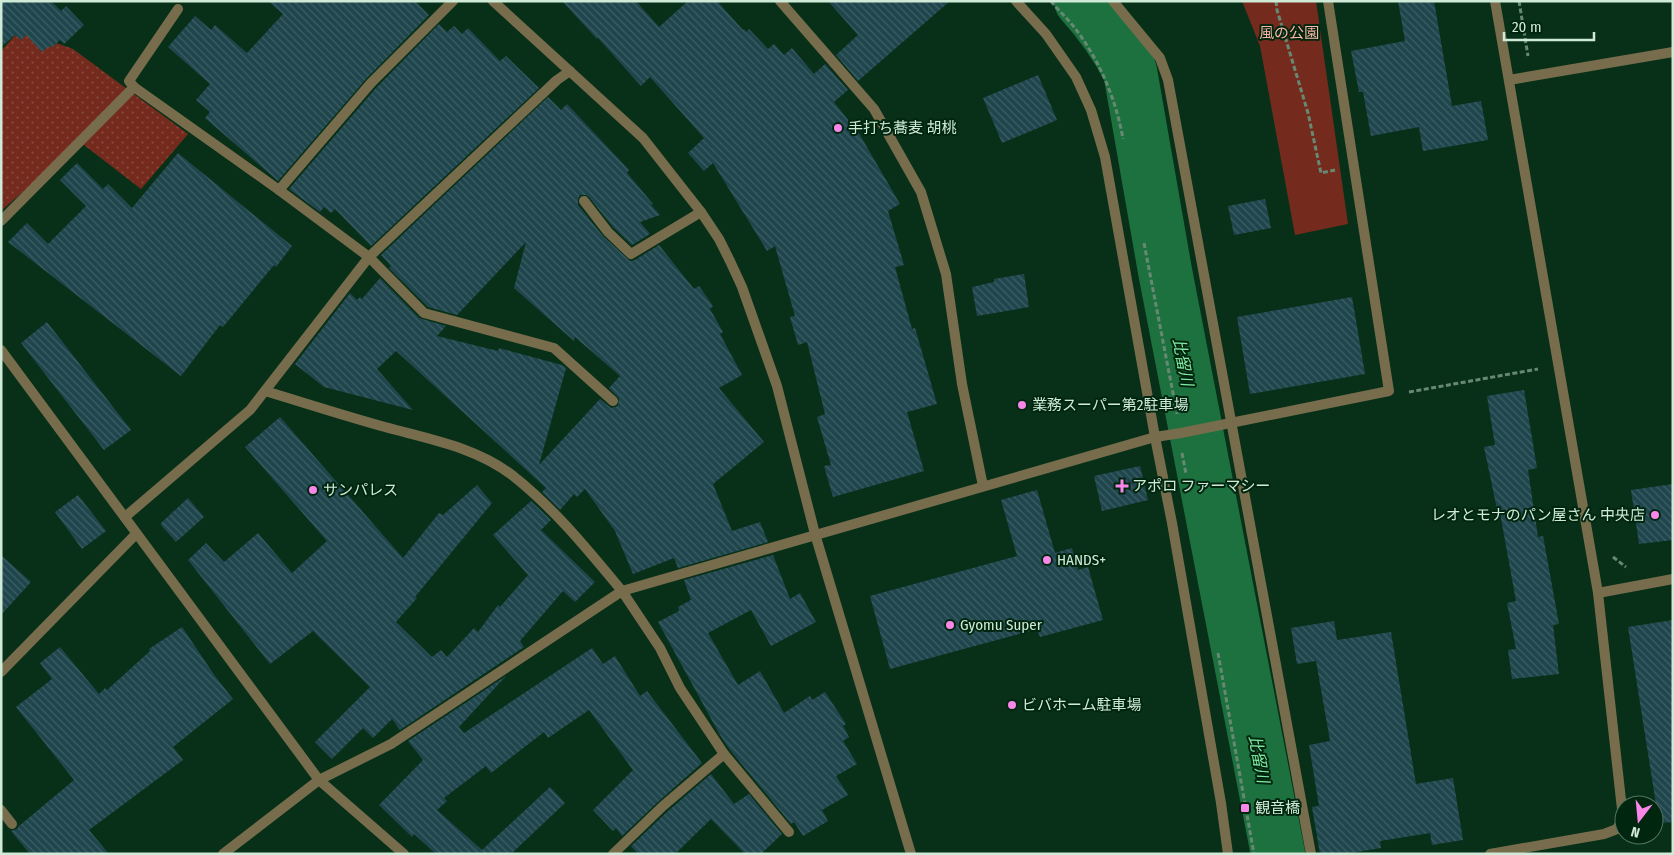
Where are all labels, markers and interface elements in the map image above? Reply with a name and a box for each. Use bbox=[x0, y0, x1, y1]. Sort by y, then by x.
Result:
scale bar bbox=[1504, 10, 1594, 42]
text: 20 m bbox=[1512, 18, 1542, 36]
park label: 風の公園 bbox=[1259, 24, 1319, 42]
place label: 手打ち蕎麦 胡桃 bbox=[848, 119, 957, 137]
marker: 手打ち蕎麦 胡桃 bbox=[832, 122, 844, 134]
water label: 比留川 bbox=[1169, 337, 1197, 389]
place label: 業務スーパー第2駐車場 bbox=[1032, 396, 1188, 414]
marker: 業務スーパー第2駐車場 bbox=[1016, 399, 1028, 411]
place label: アポロ ファーマシー bbox=[1132, 477, 1271, 495]
marker: アポロ ファーマシー bbox=[1116, 480, 1128, 492]
place label: サンパレス bbox=[323, 481, 398, 499]
marker: サンパレス bbox=[307, 484, 319, 496]
place label: レオとモナのパン屋さん 中央店 bbox=[1431, 506, 1645, 524]
marker: レオとモナのパン屋さん 中央店 bbox=[1649, 509, 1661, 521]
place label: HANDS+ bbox=[1057, 551, 1106, 569]
marker: HANDS+ bbox=[1041, 554, 1053, 566]
place label: Gyomu Super bbox=[960, 616, 1043, 634]
marker: Gyomu Super bbox=[944, 619, 956, 631]
place label: ビバホーム駐車場 bbox=[1022, 696, 1142, 714]
marker: ビバホーム駐車場 bbox=[1006, 699, 1018, 711]
water label: 比留川 bbox=[1245, 734, 1273, 786]
north arrow bbox=[1614, 795, 1664, 845]
place label: 観音橋 bbox=[1255, 799, 1300, 817]
marker: 観音橋 bbox=[1239, 802, 1251, 814]
text: N bbox=[1629, 823, 1642, 841]

